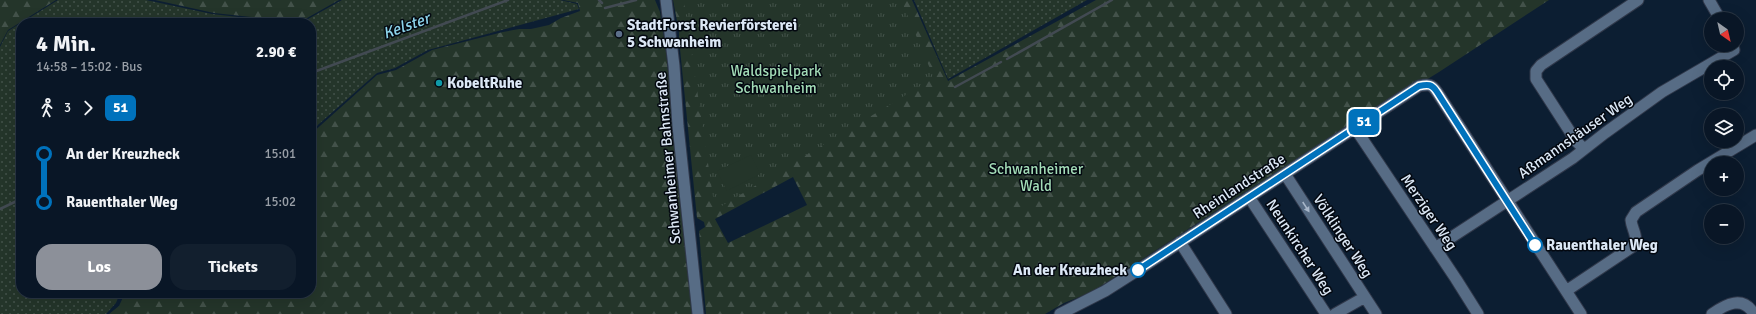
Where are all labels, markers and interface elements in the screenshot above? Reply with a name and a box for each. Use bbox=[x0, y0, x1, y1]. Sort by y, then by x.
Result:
water label: Kelster bbox=[380, 8, 434, 44]
north arrow bbox=[1704, 12, 1744, 52]
map controls bbox=[1704, 12, 1744, 244]
place label: StadtForst Revierförsterei 5 Schwanheim bbox=[627, 16, 797, 51]
marker: StadtForst Revierförsterei 5 Schwanheim bbox=[614, 29, 624, 39]
text: 4 Min. bbox=[36, 30, 96, 57]
text: 2.90 € bbox=[256, 43, 296, 61]
text: 14:58 – 15:02 · Bus bbox=[36, 59, 142, 75]
button: locate bbox=[1704, 60, 1744, 100]
park label: Waldspielpark Schwanheim bbox=[730, 62, 822, 97]
street label: Schwanheimer Bahnstraße bbox=[652, 71, 684, 245]
place label: KobeltRuhe bbox=[447, 74, 522, 92]
marker: KobeltRuhe bbox=[434, 78, 444, 88]
street label: Aßmannshäuser Weg bbox=[1514, 90, 1636, 182]
icon: walk bbox=[36, 97, 58, 119]
icon: forward bbox=[77, 97, 99, 119]
text: 51 bbox=[113, 99, 128, 116]
text: 3 bbox=[64, 100, 71, 116]
button: layers bbox=[1704, 108, 1744, 148]
line badge: 51 bbox=[1346, 109, 1382, 135]
text: 51 bbox=[1356, 113, 1372, 130]
text: An der Kreuzheck bbox=[66, 145, 180, 163]
text: 15:01 bbox=[264, 146, 296, 162]
street label: Rheinlandstraße bbox=[1189, 149, 1289, 223]
button: + bbox=[1704, 156, 1744, 196]
park label: Schwanheimer Wald bbox=[989, 160, 1084, 195]
street label: Merziger Weg bbox=[1397, 171, 1461, 254]
street label: Völklinger Weg bbox=[1309, 191, 1377, 281]
text: Rauenthaler Weg bbox=[66, 193, 178, 211]
text: 15:02 bbox=[264, 194, 296, 210]
street label: Neunkircher Weg bbox=[1263, 196, 1338, 298]
one-way arrow bbox=[1302, 202, 1310, 212]
button: − bbox=[1704, 204, 1744, 244]
place label: Rauenthaler Weg bbox=[1546, 236, 1658, 254]
marker: Rauenthaler Weg bbox=[1527, 237, 1543, 253]
button: Los bbox=[36, 244, 162, 290]
button: Tickets bbox=[170, 244, 296, 290]
place label: An der Kreuzheck bbox=[1013, 261, 1127, 279]
marker: An der Kreuzheck bbox=[1130, 262, 1146, 278]

